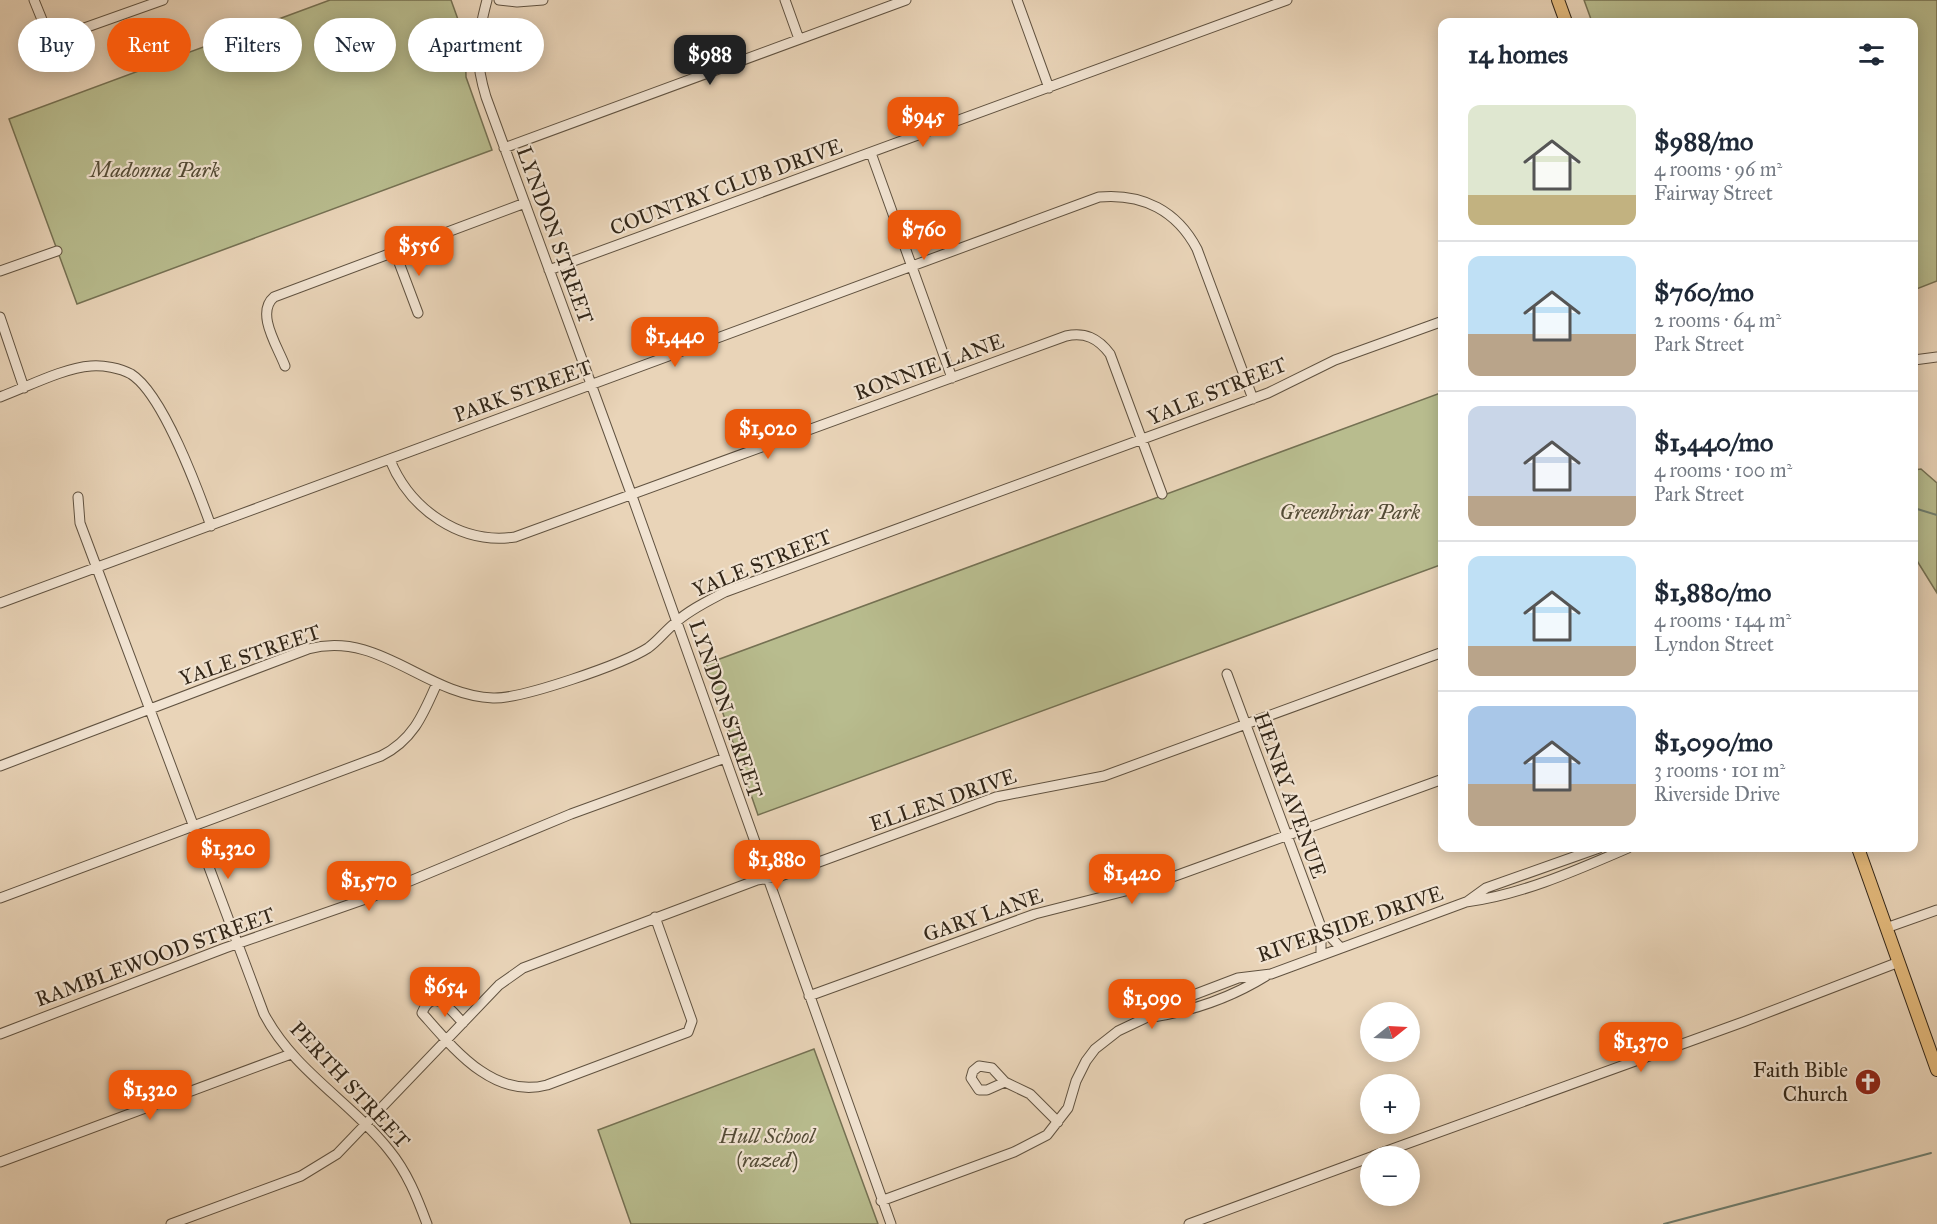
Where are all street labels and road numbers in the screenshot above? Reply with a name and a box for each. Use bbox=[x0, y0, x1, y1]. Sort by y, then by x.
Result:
street label: COUNTRY CLUB DRIVE bbox=[606, 133, 846, 241]
street label: LYNDON STREET bbox=[511, 143, 599, 327]
street label: RONNIE LANE bbox=[851, 328, 1007, 406]
street label: YALE STREET bbox=[1144, 351, 1290, 431]
street label: PARK STREET bbox=[450, 354, 596, 428]
street label: YALE STREET bbox=[689, 523, 835, 603]
street label: LYNDON STREET bbox=[683, 616, 769, 802]
street label: YALE STREET bbox=[176, 619, 324, 691]
street label: HENRY AVENUE bbox=[1248, 708, 1332, 882]
street label: ELLEN DRIVE bbox=[866, 763, 1020, 837]
street label: RIVERSIDE DRIVE bbox=[1254, 880, 1446, 968]
street label: GARY LANE bbox=[920, 882, 1046, 948]
street label: RAMBLEWOOD STREET bbox=[32, 902, 278, 1012]
street label: PERTH STREET bbox=[284, 1016, 416, 1154]

